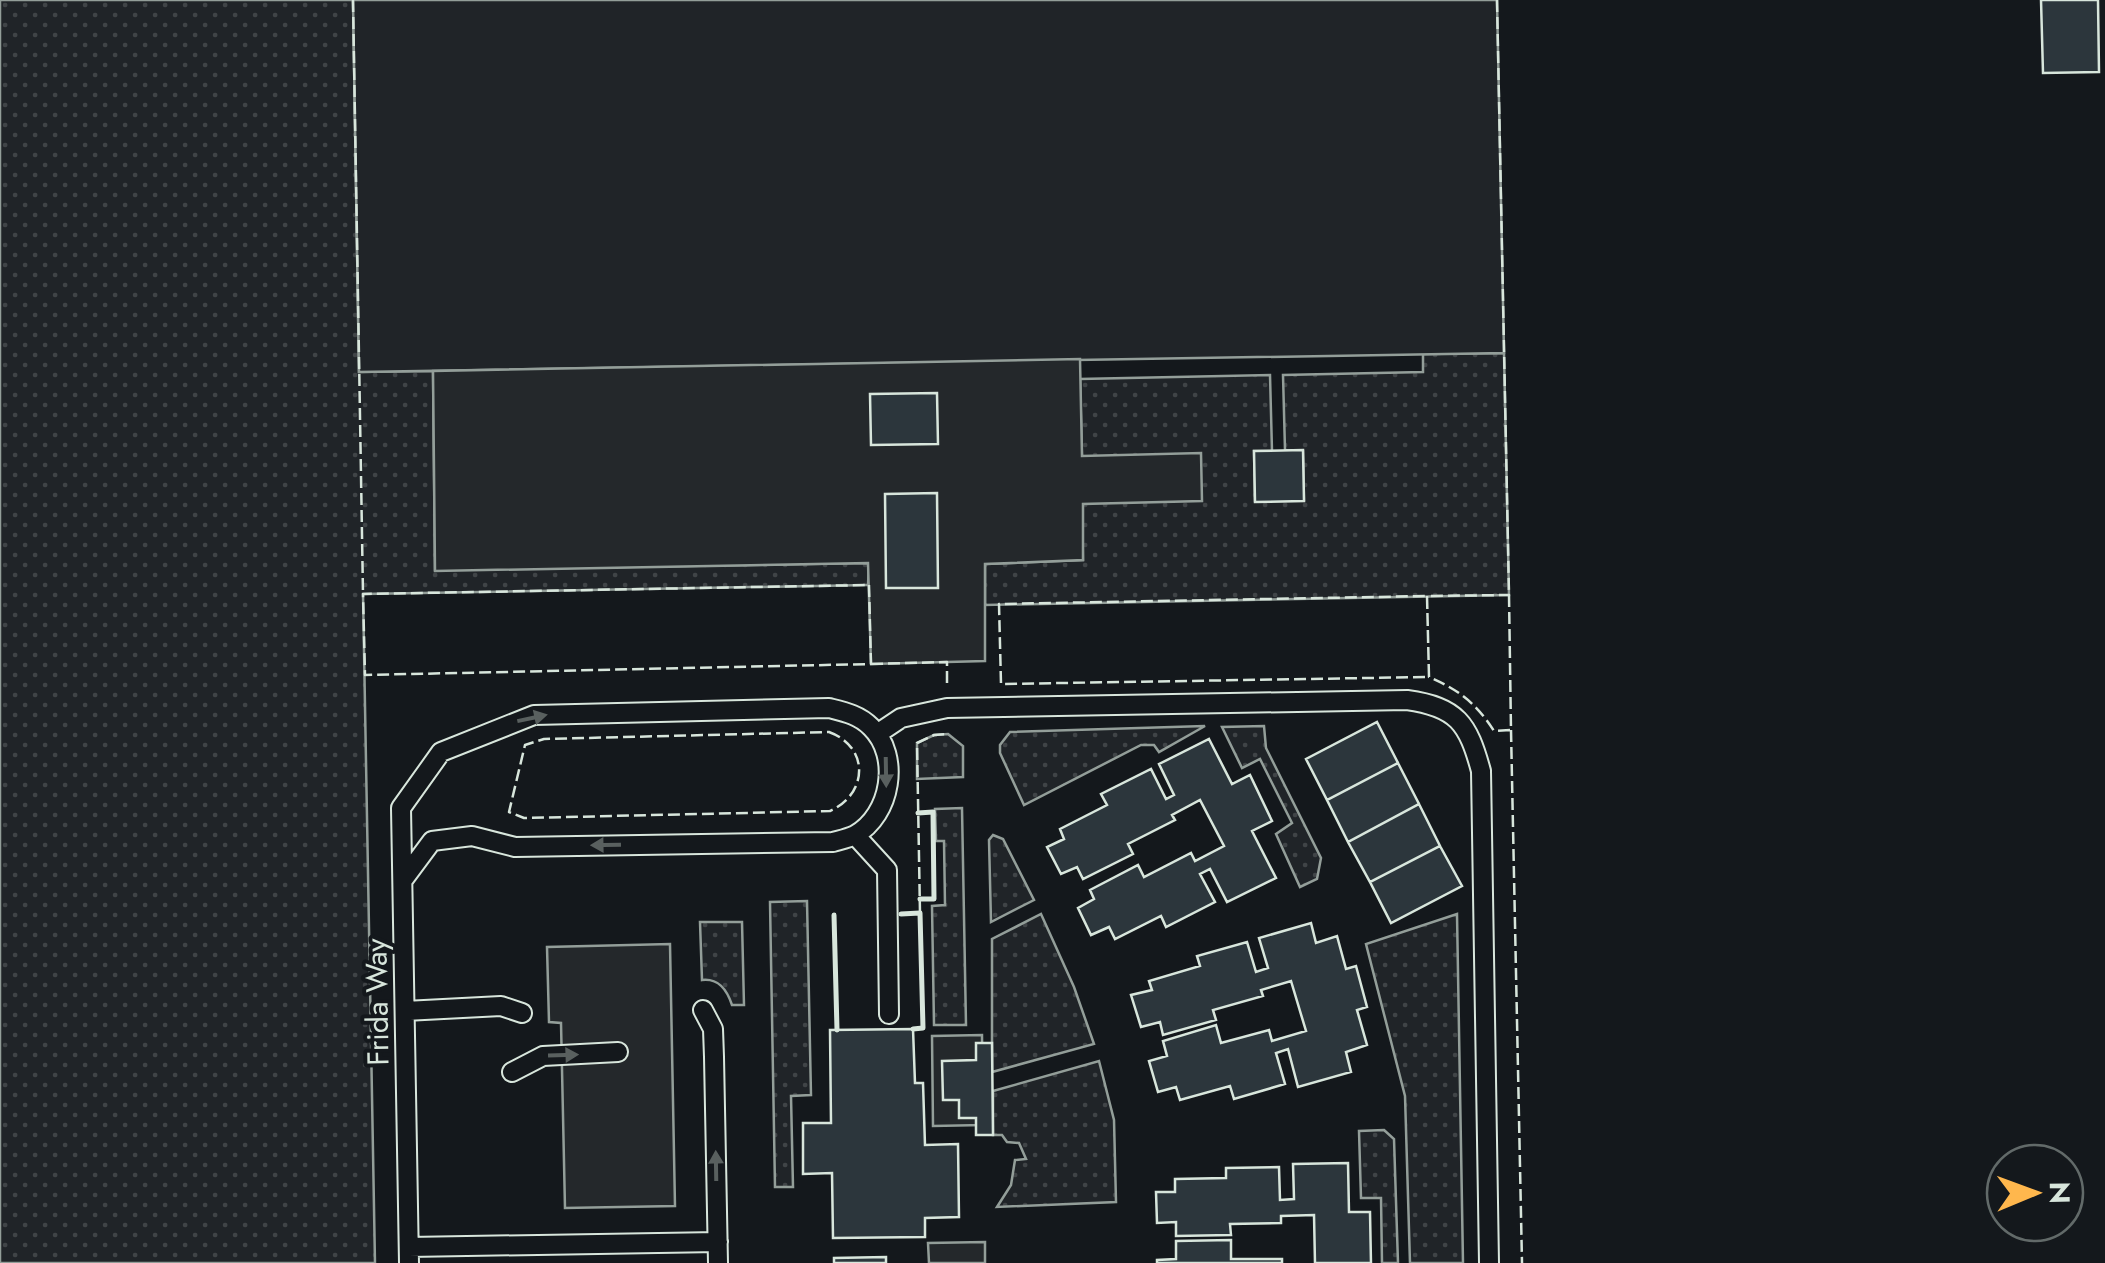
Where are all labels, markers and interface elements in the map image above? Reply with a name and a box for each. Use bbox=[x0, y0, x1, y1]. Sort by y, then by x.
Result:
one-way arrow bbox=[517, 710, 548, 725]
one-way arrow bbox=[879, 757, 895, 788]
one-way arrow bbox=[590, 838, 622, 854]
street label: Frida Way bbox=[354, 937, 400, 1066]
one-way arrow bbox=[547, 1046, 579, 1062]
north arrow bbox=[1985, 1143, 2085, 1243]
one-way arrow bbox=[708, 1149, 724, 1181]
text: N bbox=[2039, 1181, 2080, 1204]

